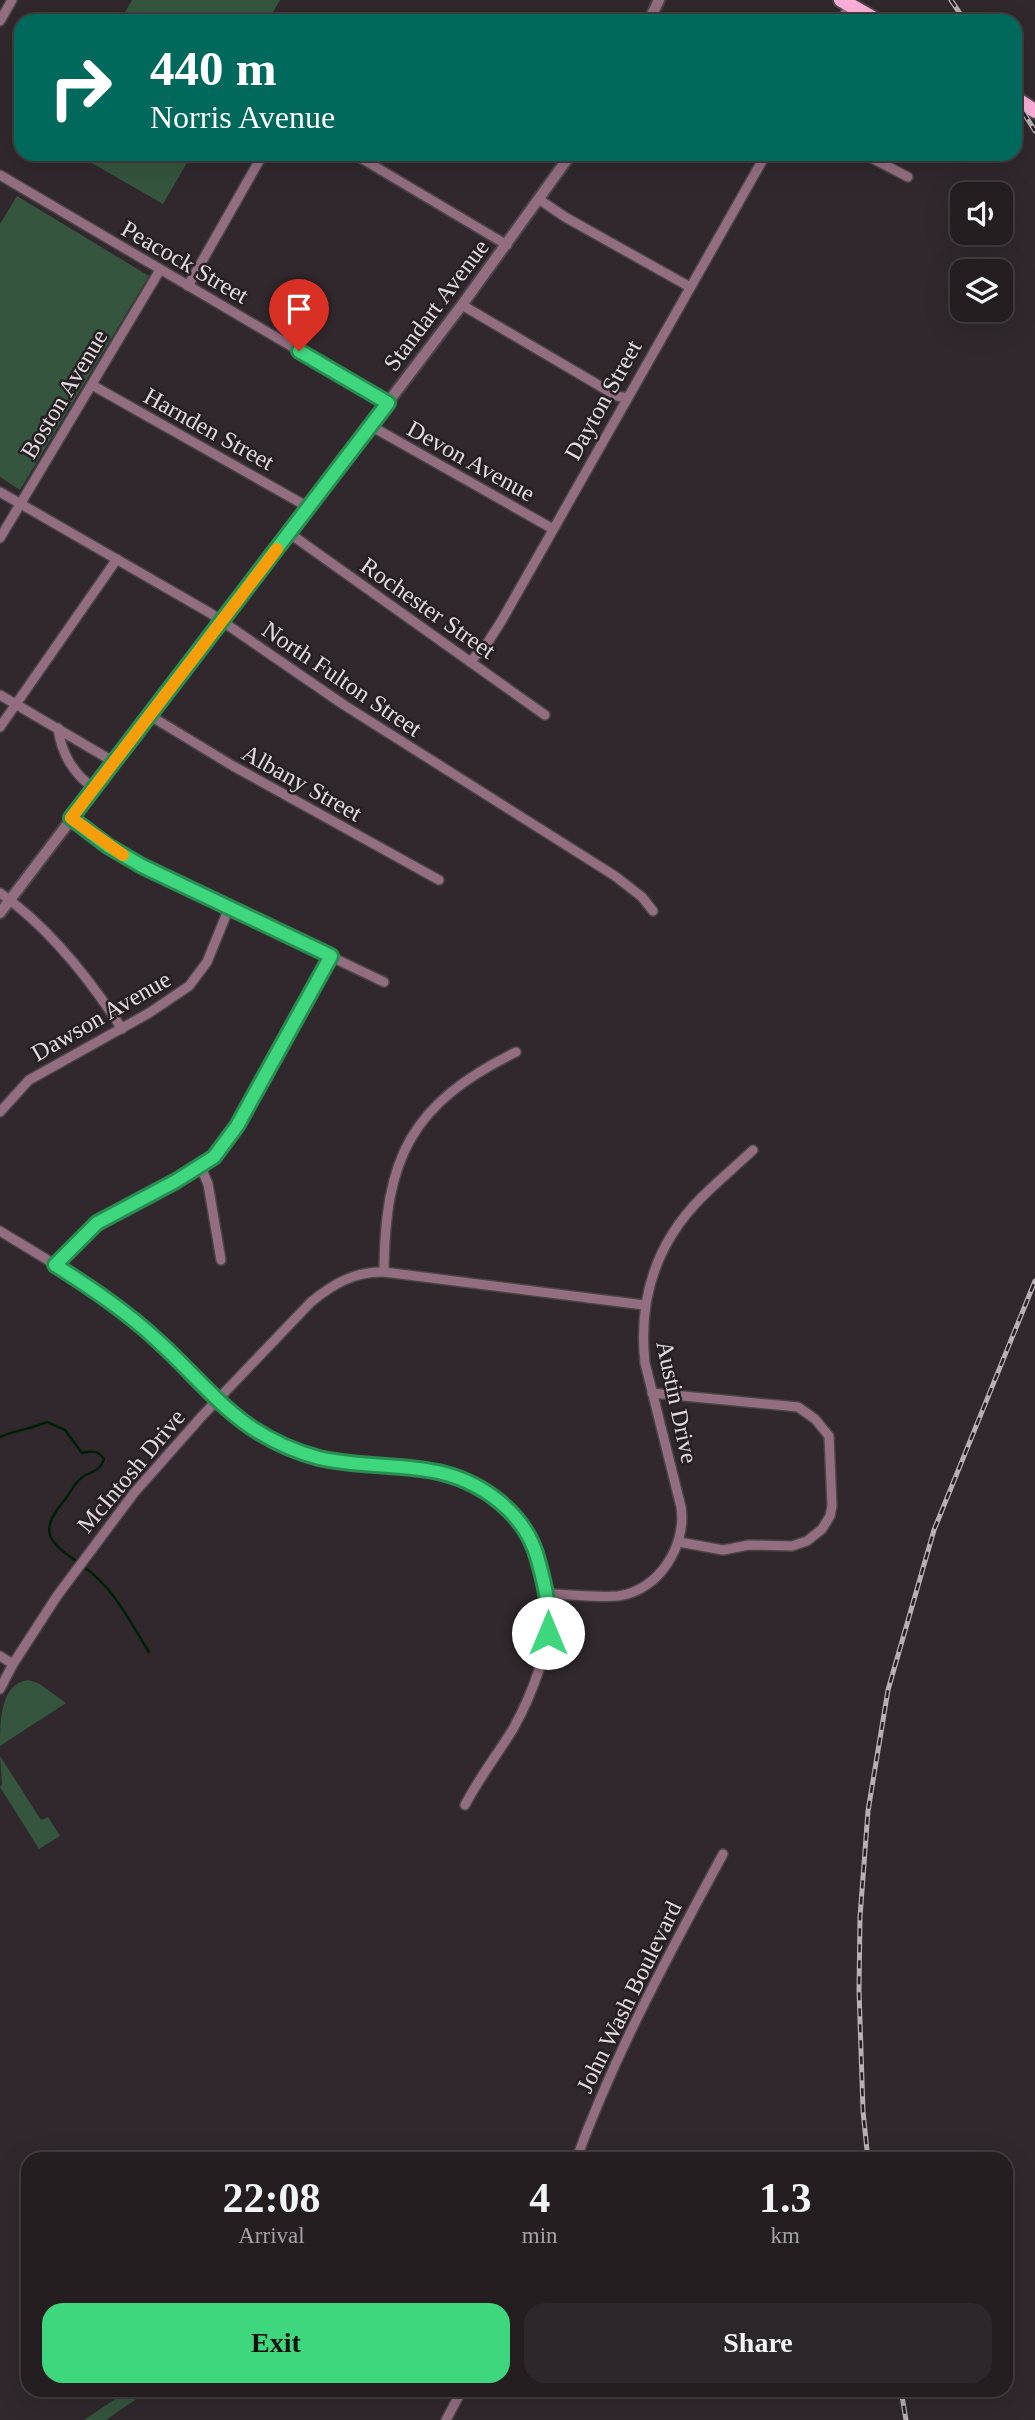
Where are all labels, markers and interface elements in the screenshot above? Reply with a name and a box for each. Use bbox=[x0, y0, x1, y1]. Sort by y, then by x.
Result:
text: 440 m bbox=[150, 41, 277, 96]
icon: right bbox=[35, 42, 126, 133]
text: Norris Avenue bbox=[150, 99, 335, 135]
map controls bbox=[950, 182, 1013, 322]
button: sound bbox=[950, 182, 1013, 245]
street label: Peacock Street bbox=[117, 215, 253, 309]
street label: Standart Avenue bbox=[378, 234, 494, 376]
button: layers bbox=[950, 259, 1013, 322]
pin bbox=[269, 279, 329, 351]
icon: arrive bbox=[280, 290, 318, 328]
street label: Boston Avenue bbox=[15, 325, 113, 463]
street label: Dayton Street bbox=[559, 335, 647, 464]
street label: Harnden Street bbox=[139, 383, 279, 476]
street label: Devon Avenue bbox=[403, 415, 539, 507]
street label: Rochester Street bbox=[356, 552, 500, 664]
street label: North Fulton Street bbox=[257, 616, 427, 742]
street label: Albany Street bbox=[238, 739, 367, 827]
street label: Dawson Avenue bbox=[27, 966, 175, 1066]
street label: Austin Drive bbox=[651, 1338, 703, 1466]
street label: McIntosh Drive bbox=[72, 1404, 190, 1538]
position arrow bbox=[511, 1596, 585, 1670]
street label: John Wash Boulevard bbox=[571, 1897, 687, 2097]
text: 22:08 bbox=[222, 2175, 320, 2221]
text: 4 bbox=[529, 2175, 550, 2221]
text: 1.3 bbox=[759, 2175, 812, 2221]
text: Arrival bbox=[238, 2223, 305, 2248]
text: min bbox=[522, 2223, 558, 2248]
text: km bbox=[771, 2223, 800, 2248]
button: Exit bbox=[42, 2303, 510, 2383]
button: Share bbox=[524, 2303, 992, 2383]

